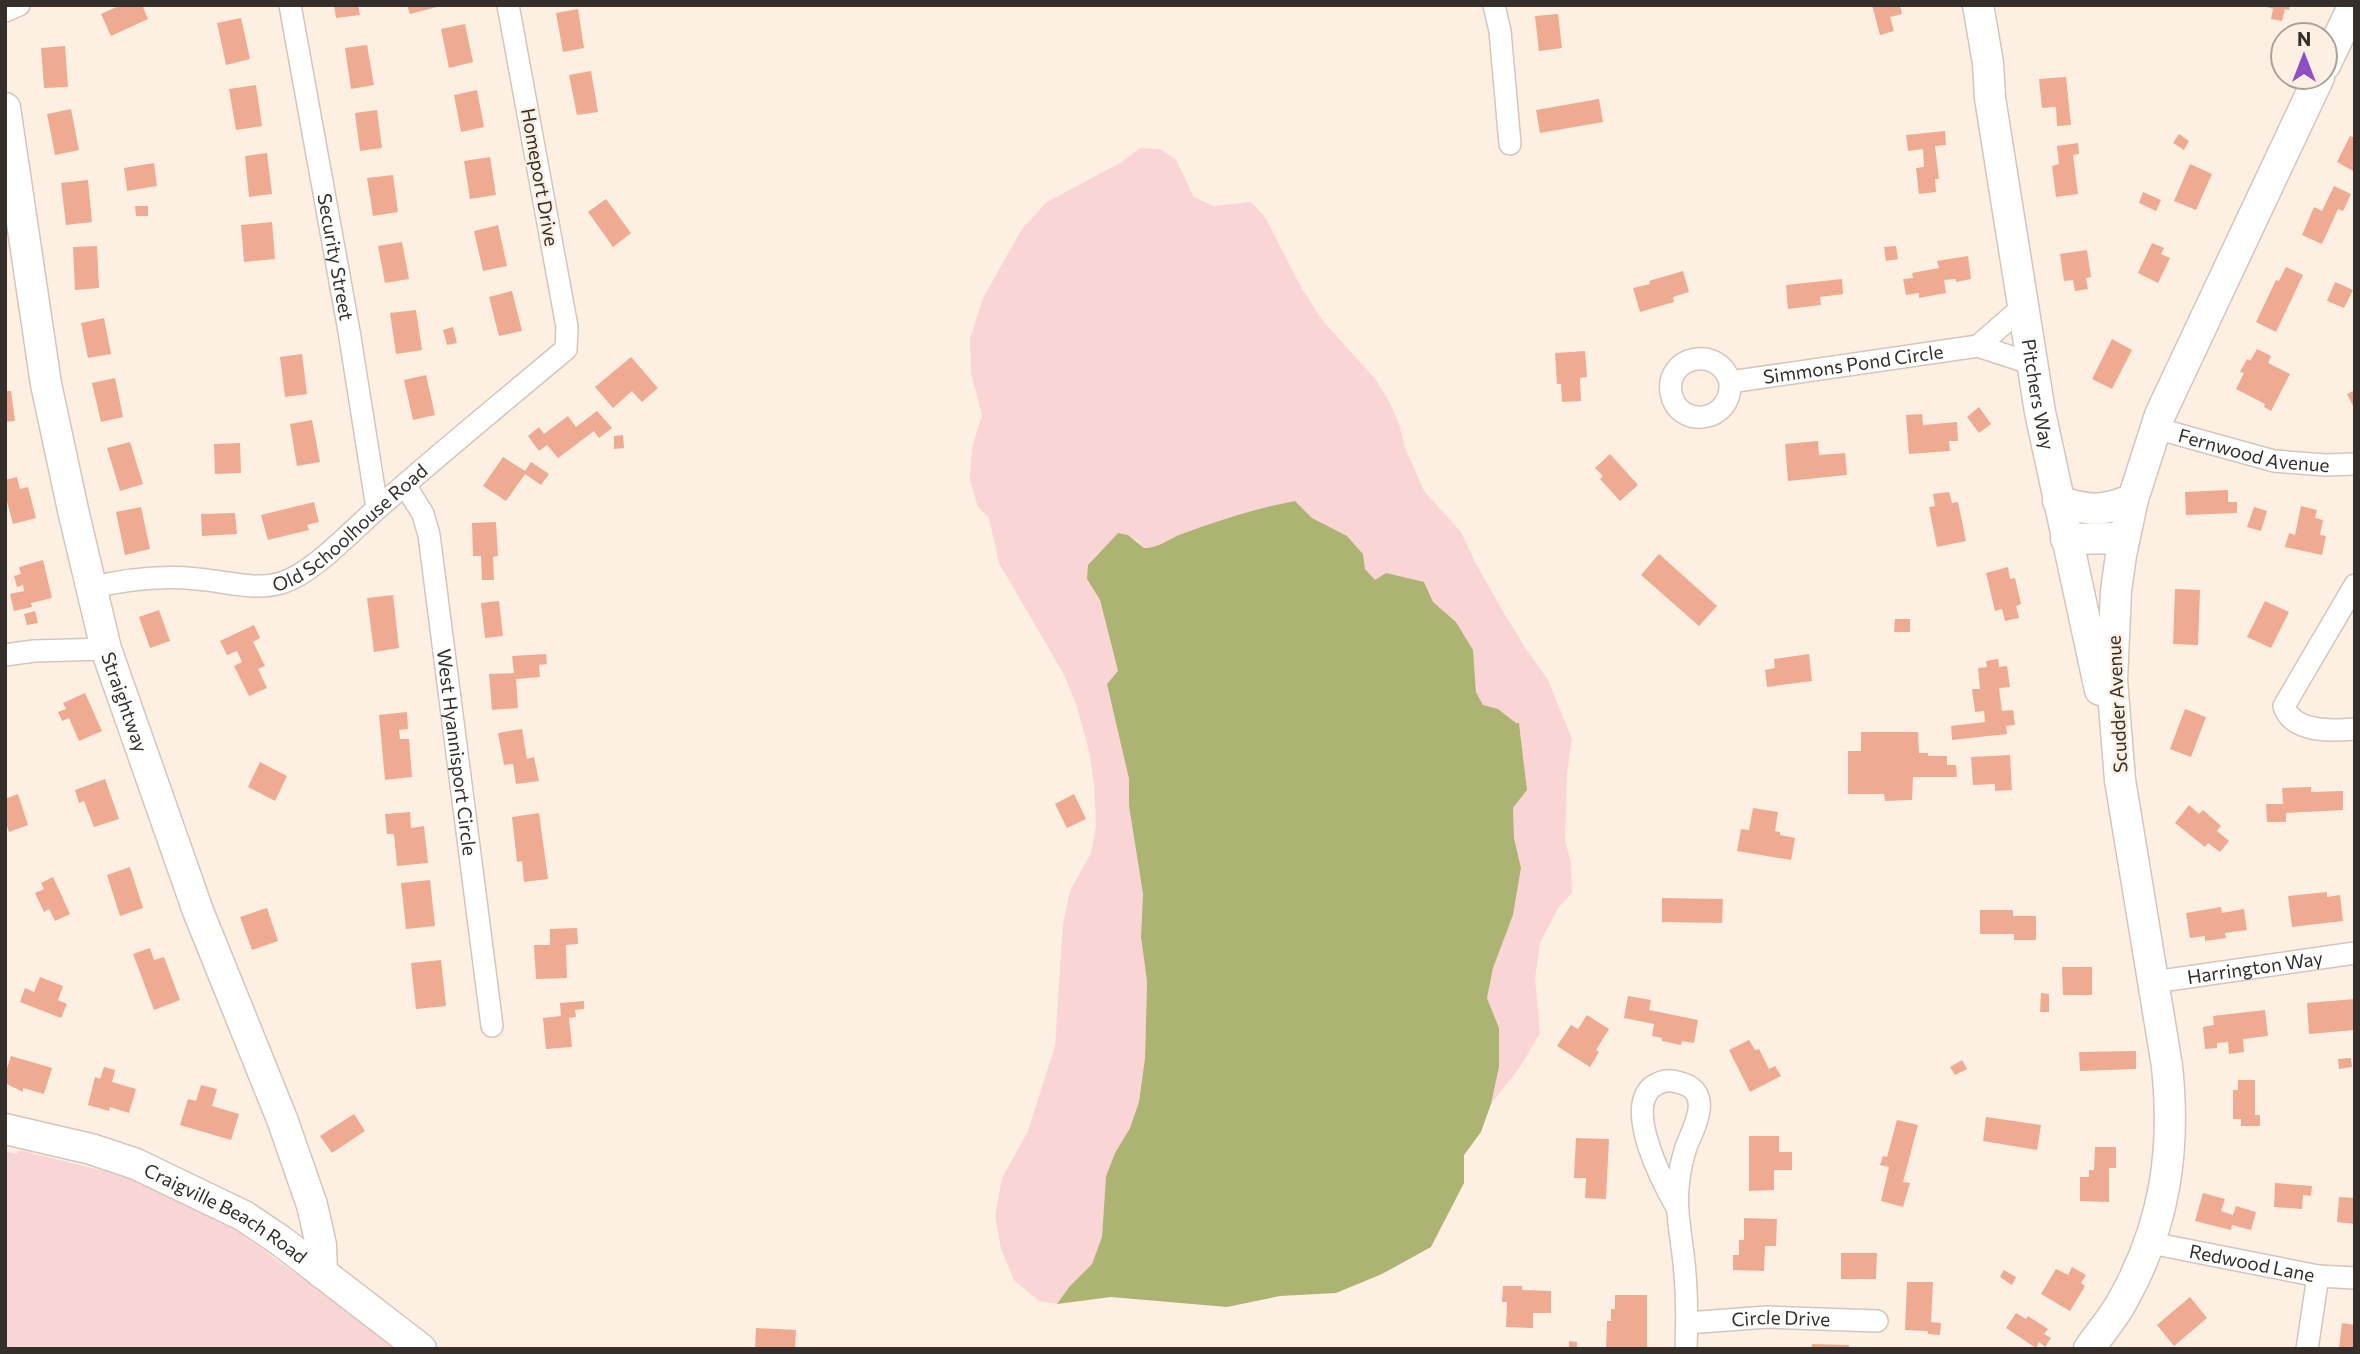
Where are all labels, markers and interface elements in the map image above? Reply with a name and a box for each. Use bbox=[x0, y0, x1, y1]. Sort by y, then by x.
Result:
north arrow bbox=[2269, 21, 2339, 91]
text: N bbox=[2297, 27, 2311, 50]
street label: Homeport Drive bbox=[517, 106, 564, 248]
street label: Security Street bbox=[313, 191, 359, 322]
street label: Pitchers Way bbox=[2017, 337, 2060, 452]
street label: Simmons Pond Circle bbox=[1762, 339, 1945, 388]
street label: Fernwood Avenue bbox=[2176, 423, 2330, 476]
street label: Old Schoolhouse Road bbox=[270, 458, 432, 596]
street label: Scudder Avenue bbox=[2101, 635, 2132, 773]
street label: West Hyannisport Circle bbox=[433, 647, 482, 857]
street label: Straightway bbox=[97, 649, 153, 755]
street label: Harrington Way bbox=[2185, 946, 2324, 988]
street label: Craigville Beach Road bbox=[140, 1158, 312, 1268]
street label: Redwood Lane bbox=[2188, 1239, 2317, 1286]
street label: Circle Drive bbox=[1730, 1305, 1831, 1331]

